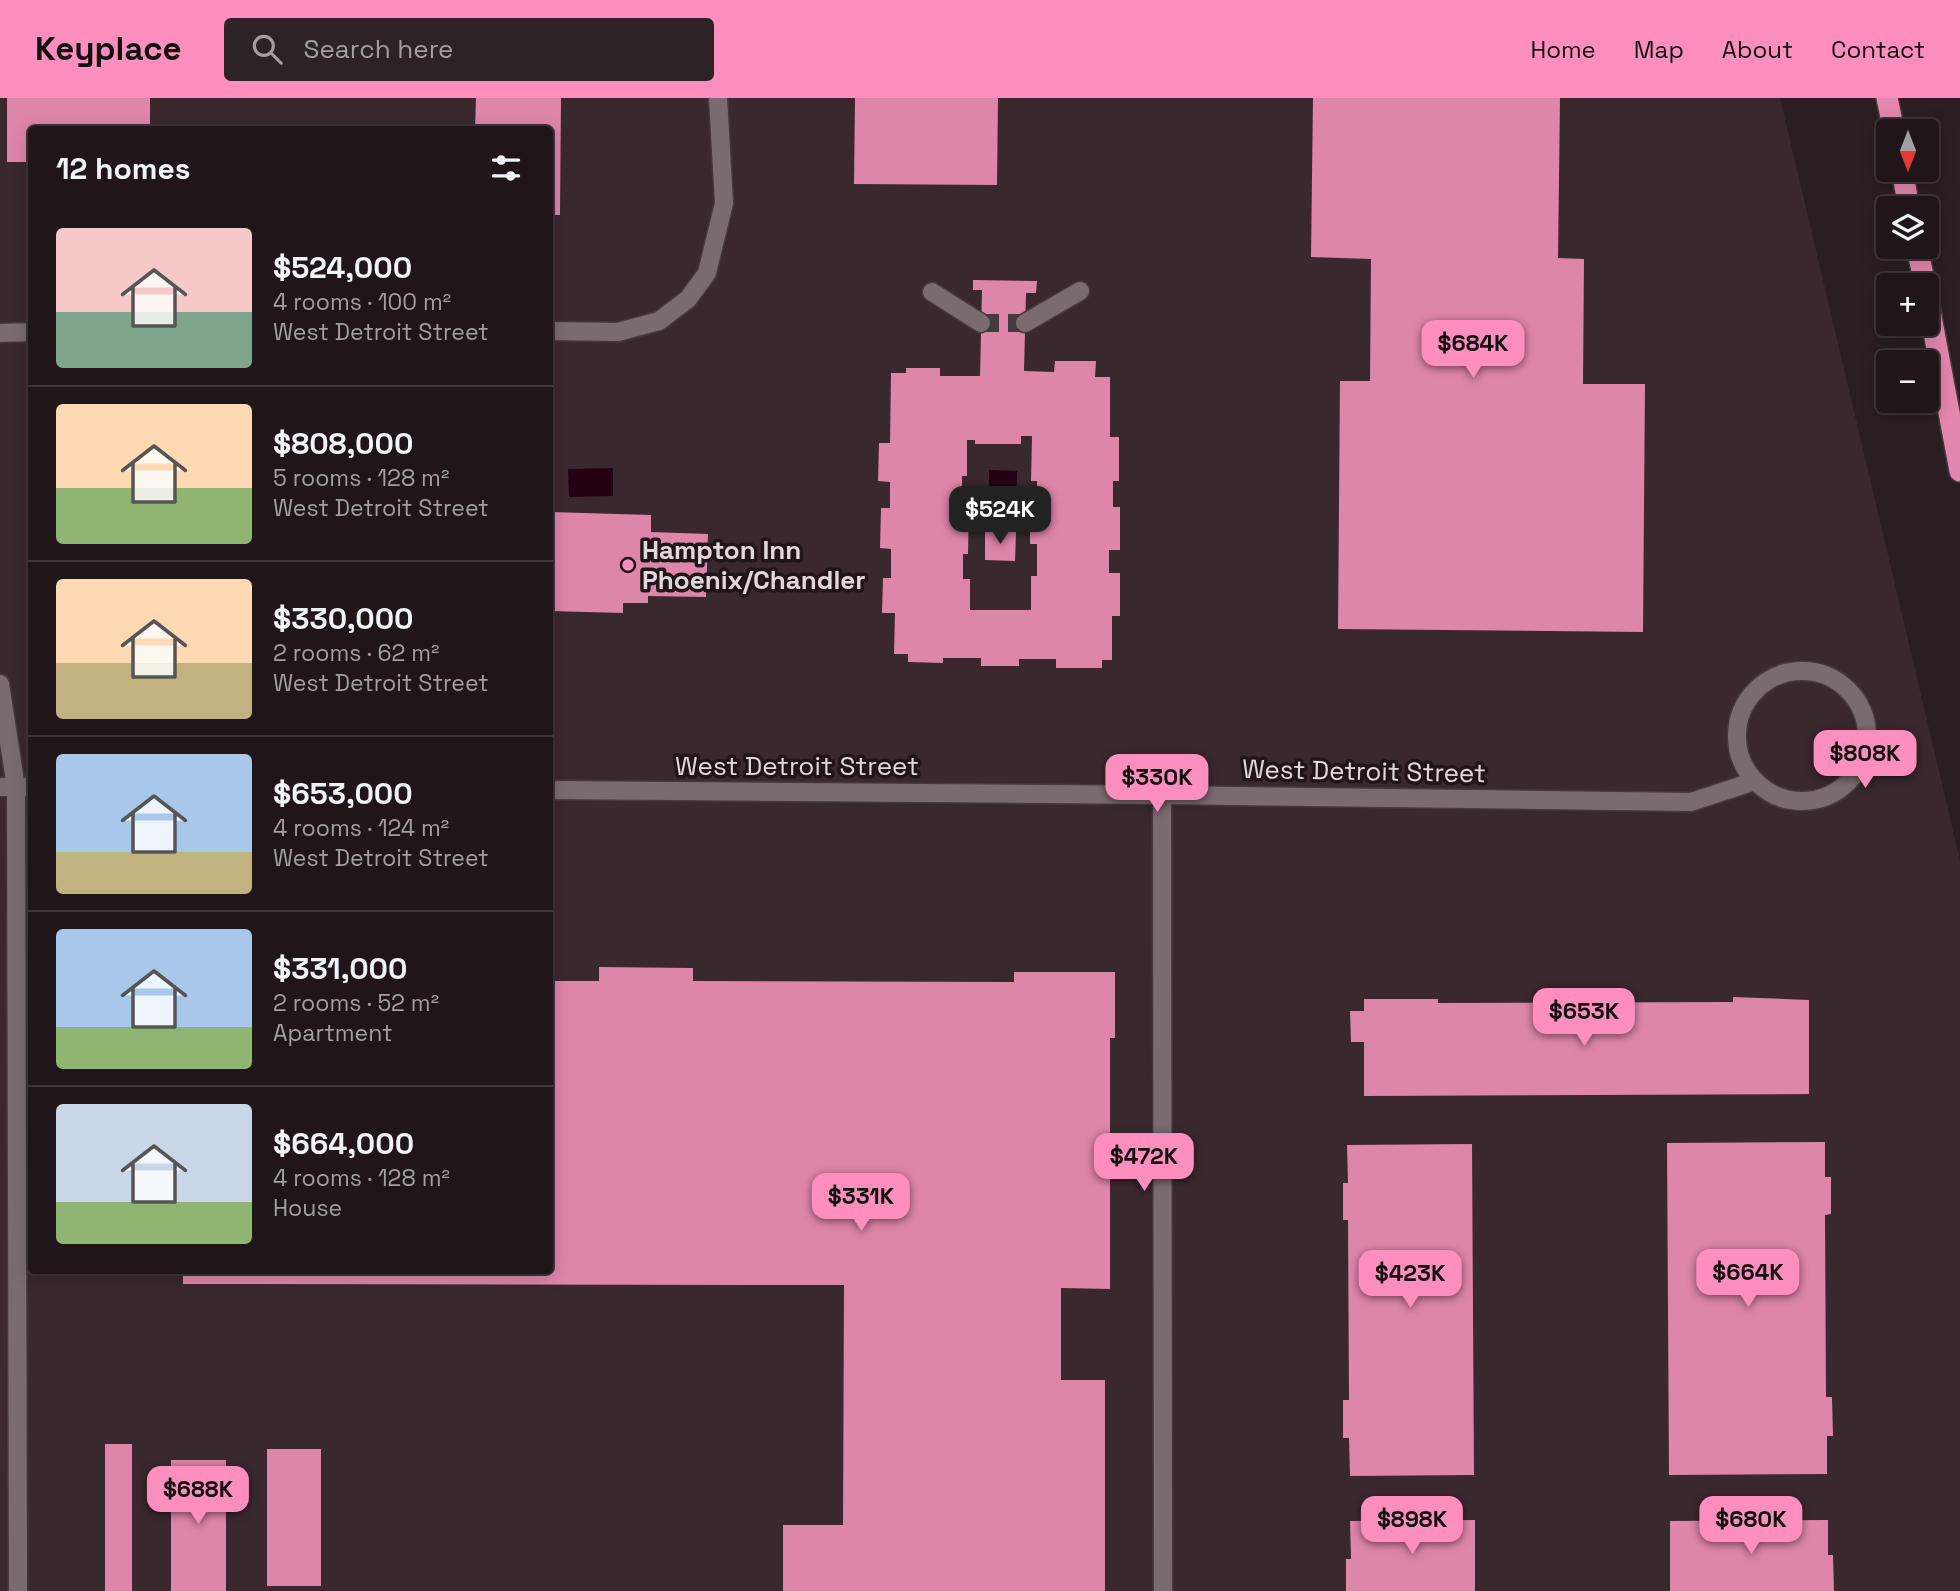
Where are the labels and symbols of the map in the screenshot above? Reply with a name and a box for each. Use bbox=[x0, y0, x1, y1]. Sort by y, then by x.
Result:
north arrow bbox=[1876, 119, 1939, 182]
pin: $684K bbox=[1424, 320, 1522, 380]
pin: $524K bbox=[951, 486, 1049, 546]
place label: Hampton Inn Phoenix/Chandler bbox=[642, 533, 866, 597]
marker: Hampton Inn Phoenix/Chandler bbox=[620, 557, 636, 573]
pin: $808K bbox=[1816, 730, 1914, 790]
street label: West Detroit Street bbox=[675, 749, 919, 783]
street label: West Detroit Street bbox=[1242, 752, 1486, 790]
pin: $330K bbox=[1108, 754, 1206, 814]
pin: $653K bbox=[1535, 988, 1633, 1048]
pin: $472K bbox=[1095, 1134, 1193, 1193]
pin: $331K bbox=[812, 1174, 910, 1233]
pin: $423K bbox=[1361, 1250, 1459, 1310]
pin: $664K bbox=[1699, 1250, 1797, 1309]
pin: $688K bbox=[149, 1466, 247, 1526]
pin: $898K bbox=[1363, 1496, 1461, 1556]
pin: $680K bbox=[1702, 1496, 1800, 1556]

